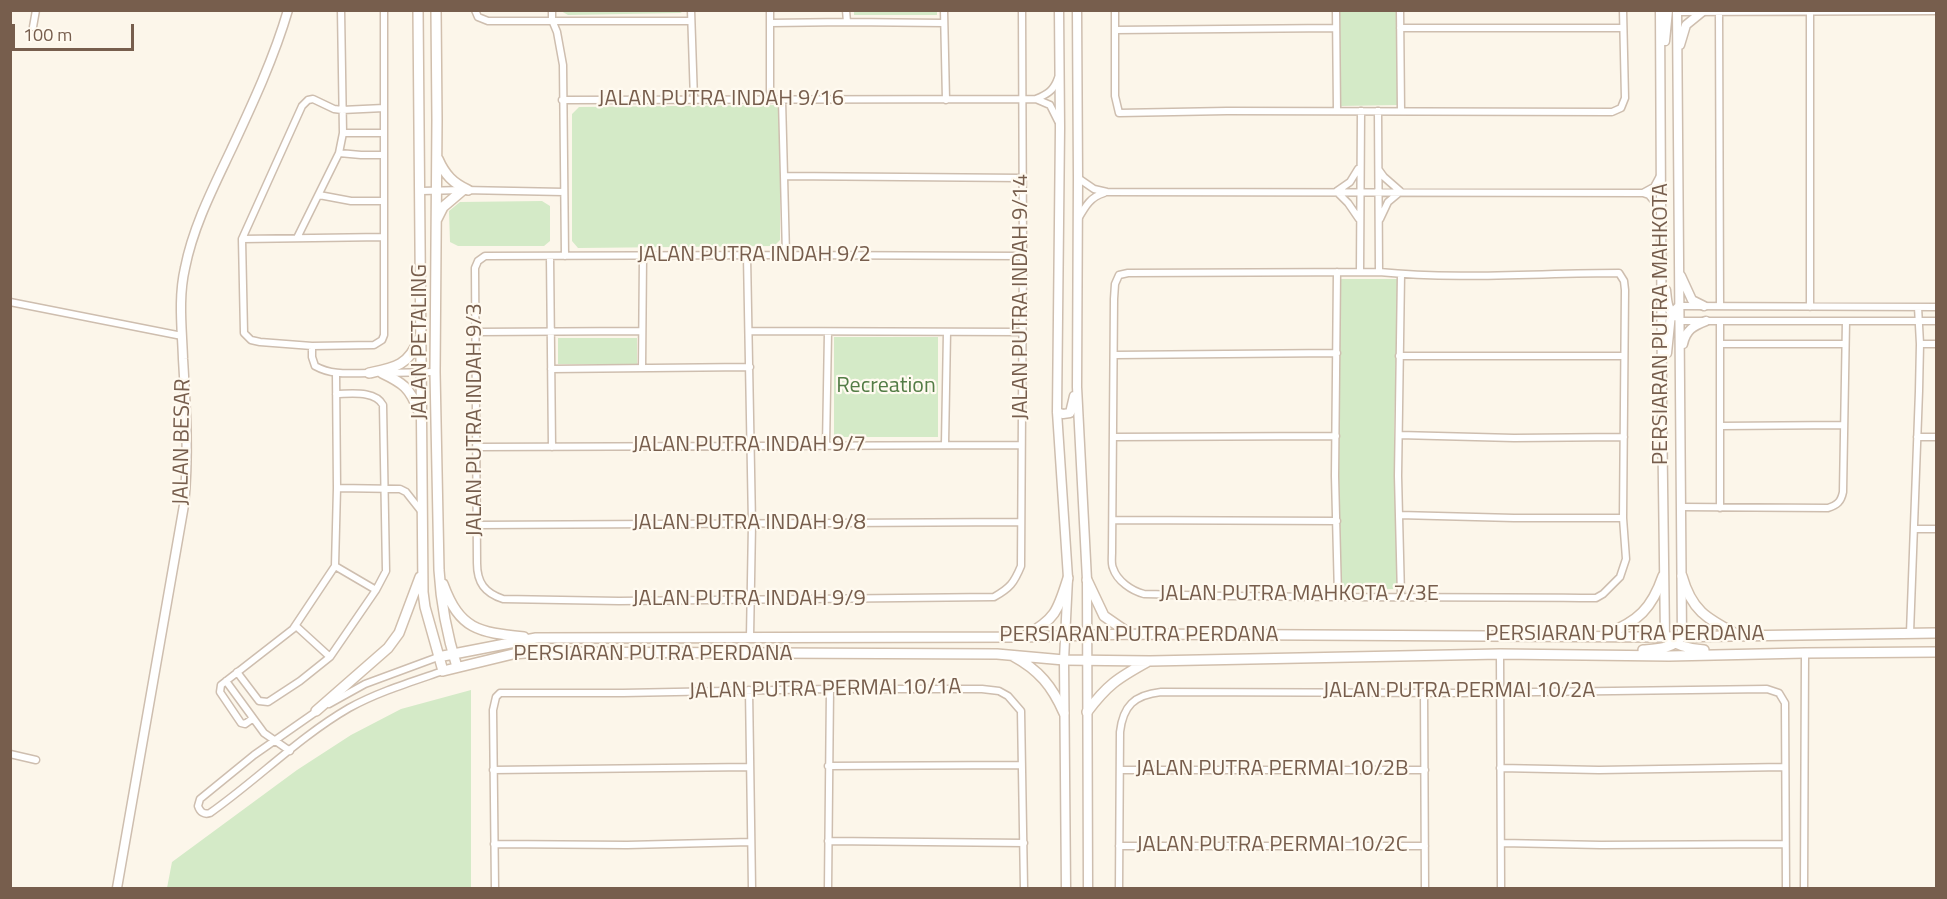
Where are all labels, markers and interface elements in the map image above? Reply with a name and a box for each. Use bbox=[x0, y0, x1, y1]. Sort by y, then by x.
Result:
scale bar bbox=[15, 12, 136, 50]
text: 100 m bbox=[23, 21, 72, 48]
street label: JALAN PUTRA INDAH 9/16 bbox=[598, 87, 844, 113]
street label: JALAN PUTRA INDAH 9/14 bbox=[1009, 174, 1035, 420]
street label: PERSIARAN PUTRA MAHKOTA bbox=[1649, 183, 1675, 465]
street label: JALAN PUTRA INDAH 9/2 bbox=[637, 243, 871, 269]
street label: JALAN PETALING bbox=[408, 264, 434, 420]
street label: JALAN PUTRA INDAH 9/3 bbox=[463, 303, 489, 537]
park label: Recreation bbox=[836, 374, 936, 400]
street label: JALAN BESAR bbox=[169, 378, 197, 506]
street label: JALAN PUTRA INDAH 9/7 bbox=[632, 433, 866, 459]
street label: JALAN PUTRA INDAH 9/8 bbox=[632, 511, 866, 537]
street label: JALAN PUTRA MAHKOTA 7/3E bbox=[1159, 582, 1439, 608]
street label: JALAN PUTRA INDAH 9/9 bbox=[632, 587, 866, 613]
street label: PERSIARAN PUTRA PERDANA bbox=[1485, 622, 1765, 648]
street label: PERSIARAN PUTRA PERDANA bbox=[999, 623, 1279, 649]
street label: PERSIARAN PUTRA PERDANA bbox=[513, 642, 793, 668]
street label: JALAN PUTRA PERMAI 10/1A bbox=[688, 674, 962, 706]
street label: JALAN PUTRA PERMAI 10/2A bbox=[1323, 679, 1595, 705]
street label: JALAN PUTRA PERMAI 10/2B bbox=[1135, 757, 1409, 783]
street label: JALAN PUTRA PERMAI 10/2C bbox=[1136, 833, 1408, 859]

